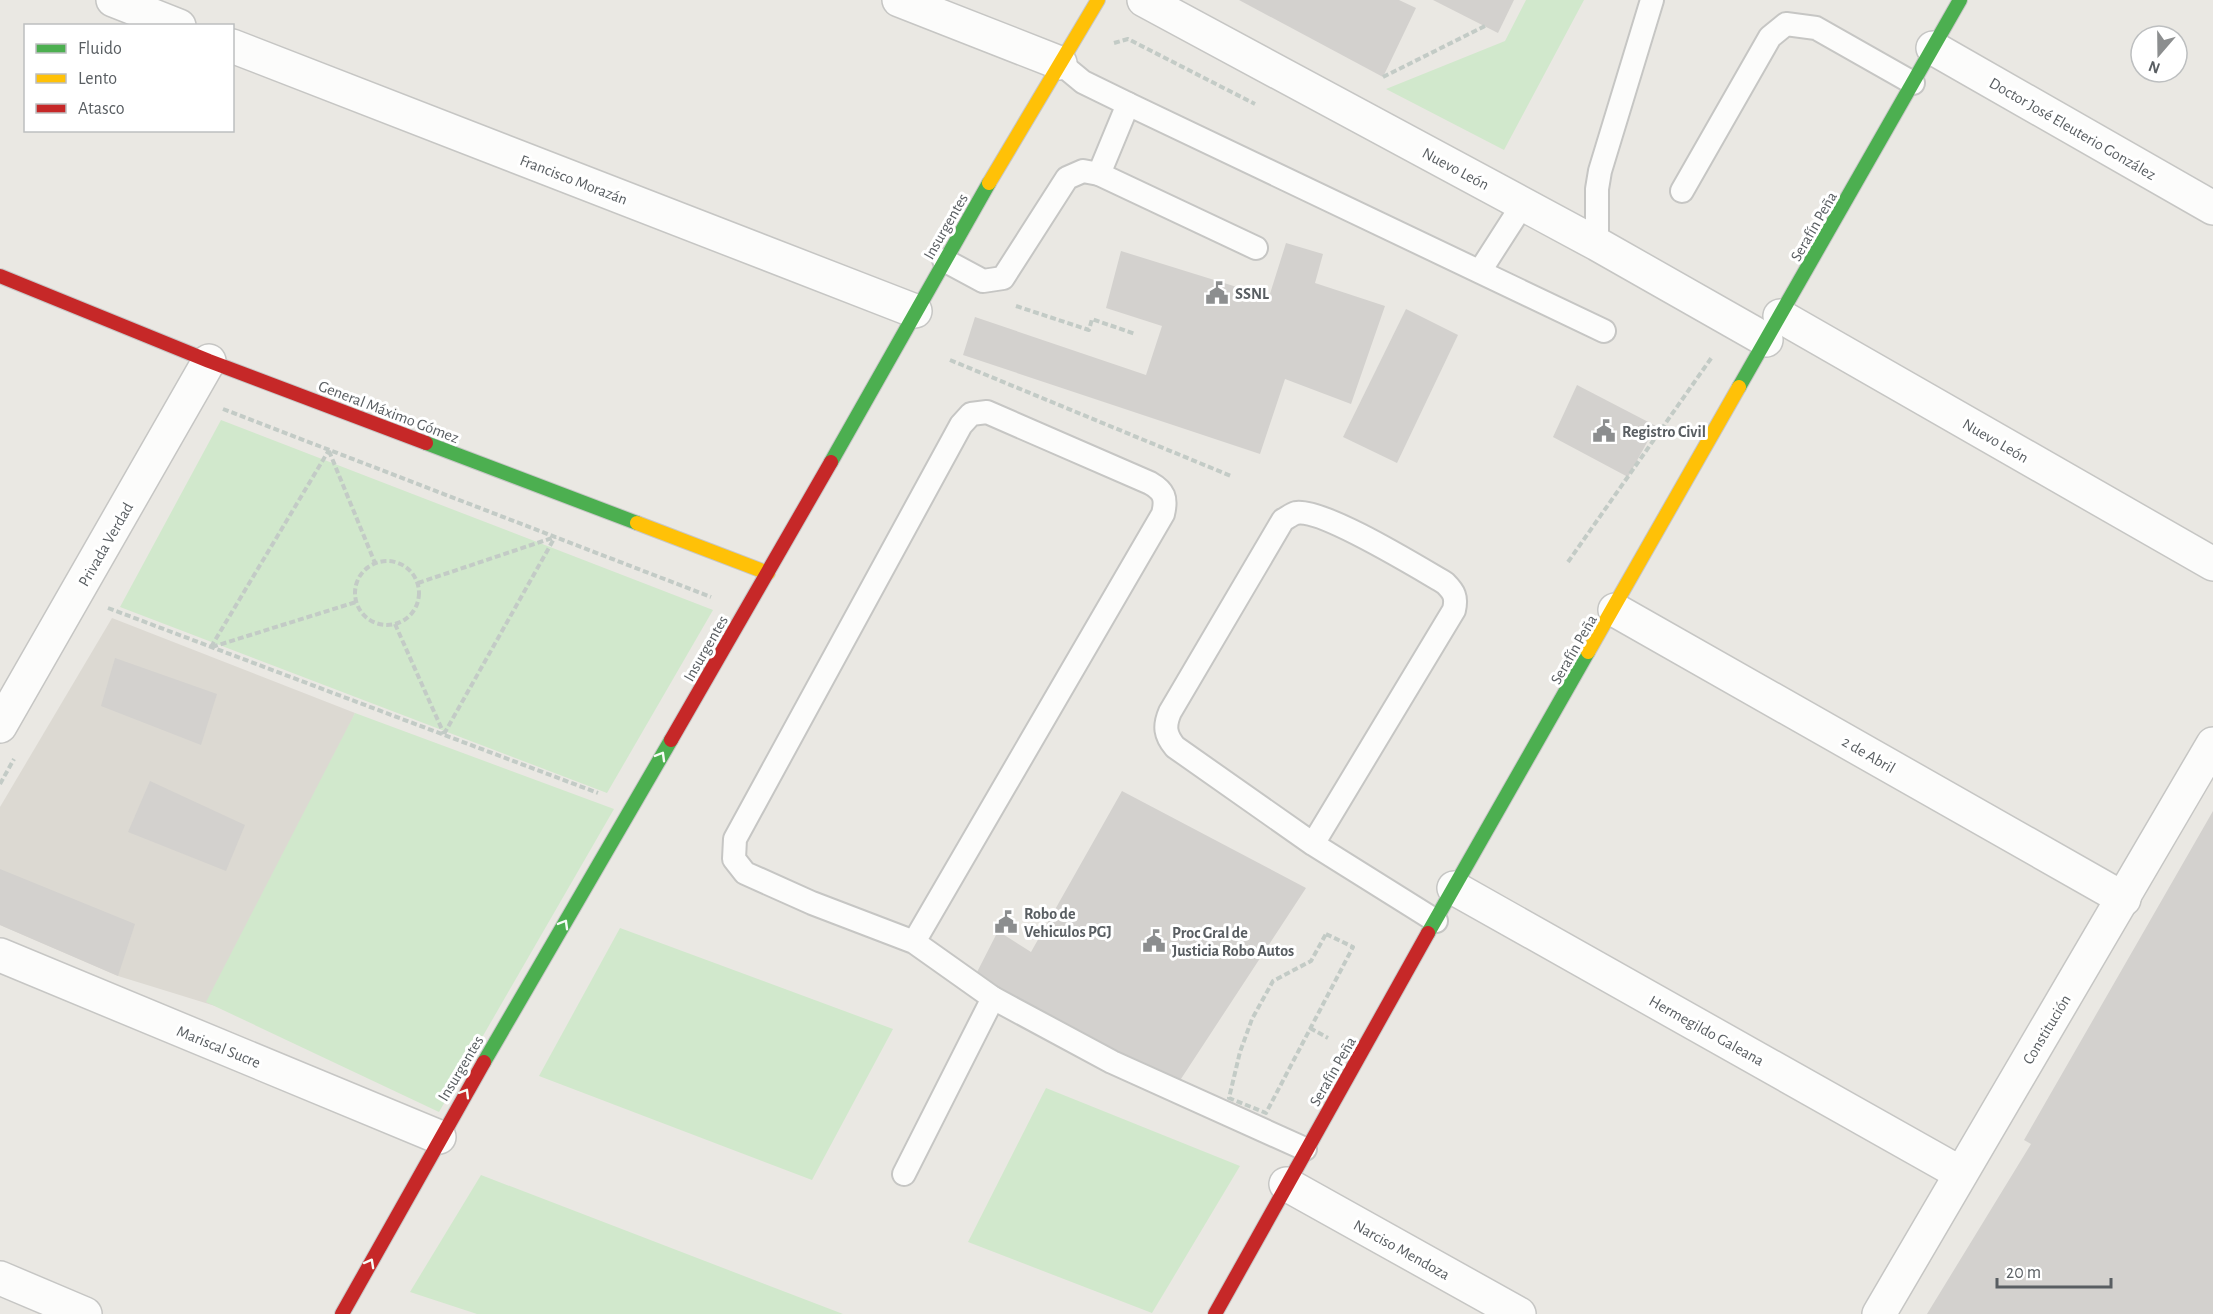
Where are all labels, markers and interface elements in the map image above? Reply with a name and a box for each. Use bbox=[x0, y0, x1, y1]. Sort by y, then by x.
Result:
legend bbox=[24, 24, 234, 132]
north arrow bbox=[2129, 24, 2189, 84]
text: Fluido bbox=[78, 40, 122, 58]
text: N bbox=[2146, 58, 2162, 77]
text: Lento bbox=[78, 70, 117, 88]
street label: Doctor José Eleuterio González bbox=[1987, 75, 2159, 183]
text: Atasco bbox=[78, 100, 125, 118]
street label: Nuevo León bbox=[1420, 145, 1492, 193]
street label: Francisco Morazán bbox=[518, 152, 630, 208]
street label: Serafín Peña bbox=[1788, 189, 1840, 264]
street label: Insurgentes bbox=[921, 191, 971, 262]
public building icon: SSNL bbox=[1204, 280, 1230, 306]
place label: SSNL bbox=[1235, 286, 1269, 302]
street label: General Máximo Gómez bbox=[316, 378, 461, 446]
street label: Nuevo León bbox=[1960, 416, 2031, 466]
public building icon: Registro Civil bbox=[1591, 418, 1617, 444]
place label: Registro Civil bbox=[1622, 424, 1706, 440]
street label: Privada Verdad bbox=[75, 500, 136, 589]
street label: Serafín Peña bbox=[1548, 612, 1600, 687]
street label: Insurgentes bbox=[681, 613, 731, 684]
street label: 2 de Abril bbox=[1839, 733, 1898, 776]
one-way arrow bbox=[654, 752, 666, 762]
place label: Robo de Vehiculos PGJ bbox=[1024, 906, 1112, 940]
public building icon: Robo de Vehiculos PGJ bbox=[993, 909, 1019, 935]
one-way arrow bbox=[556, 920, 568, 930]
place label: Proc Gral de Justicia Robo Autos bbox=[1172, 925, 1294, 959]
public building icon: Proc Gral de Justicia Robo Autos bbox=[1141, 928, 1167, 954]
street label: Constitución bbox=[2020, 992, 2074, 1067]
street label: Hermegildo Galeana bbox=[1646, 993, 1767, 1069]
street label: Mariscal Sucre bbox=[174, 1023, 263, 1071]
street label: Insurgentes bbox=[435, 1033, 487, 1104]
street label: Serafín Peña bbox=[1307, 1034, 1359, 1109]
one-way arrow bbox=[458, 1089, 469, 1099]
street label: Narciso Mendoza bbox=[1351, 1217, 1452, 1283]
scale bar bbox=[1997, 1251, 2111, 1289]
one-way arrow bbox=[363, 1259, 374, 1269]
text: 20 m bbox=[2006, 1264, 2041, 1282]

